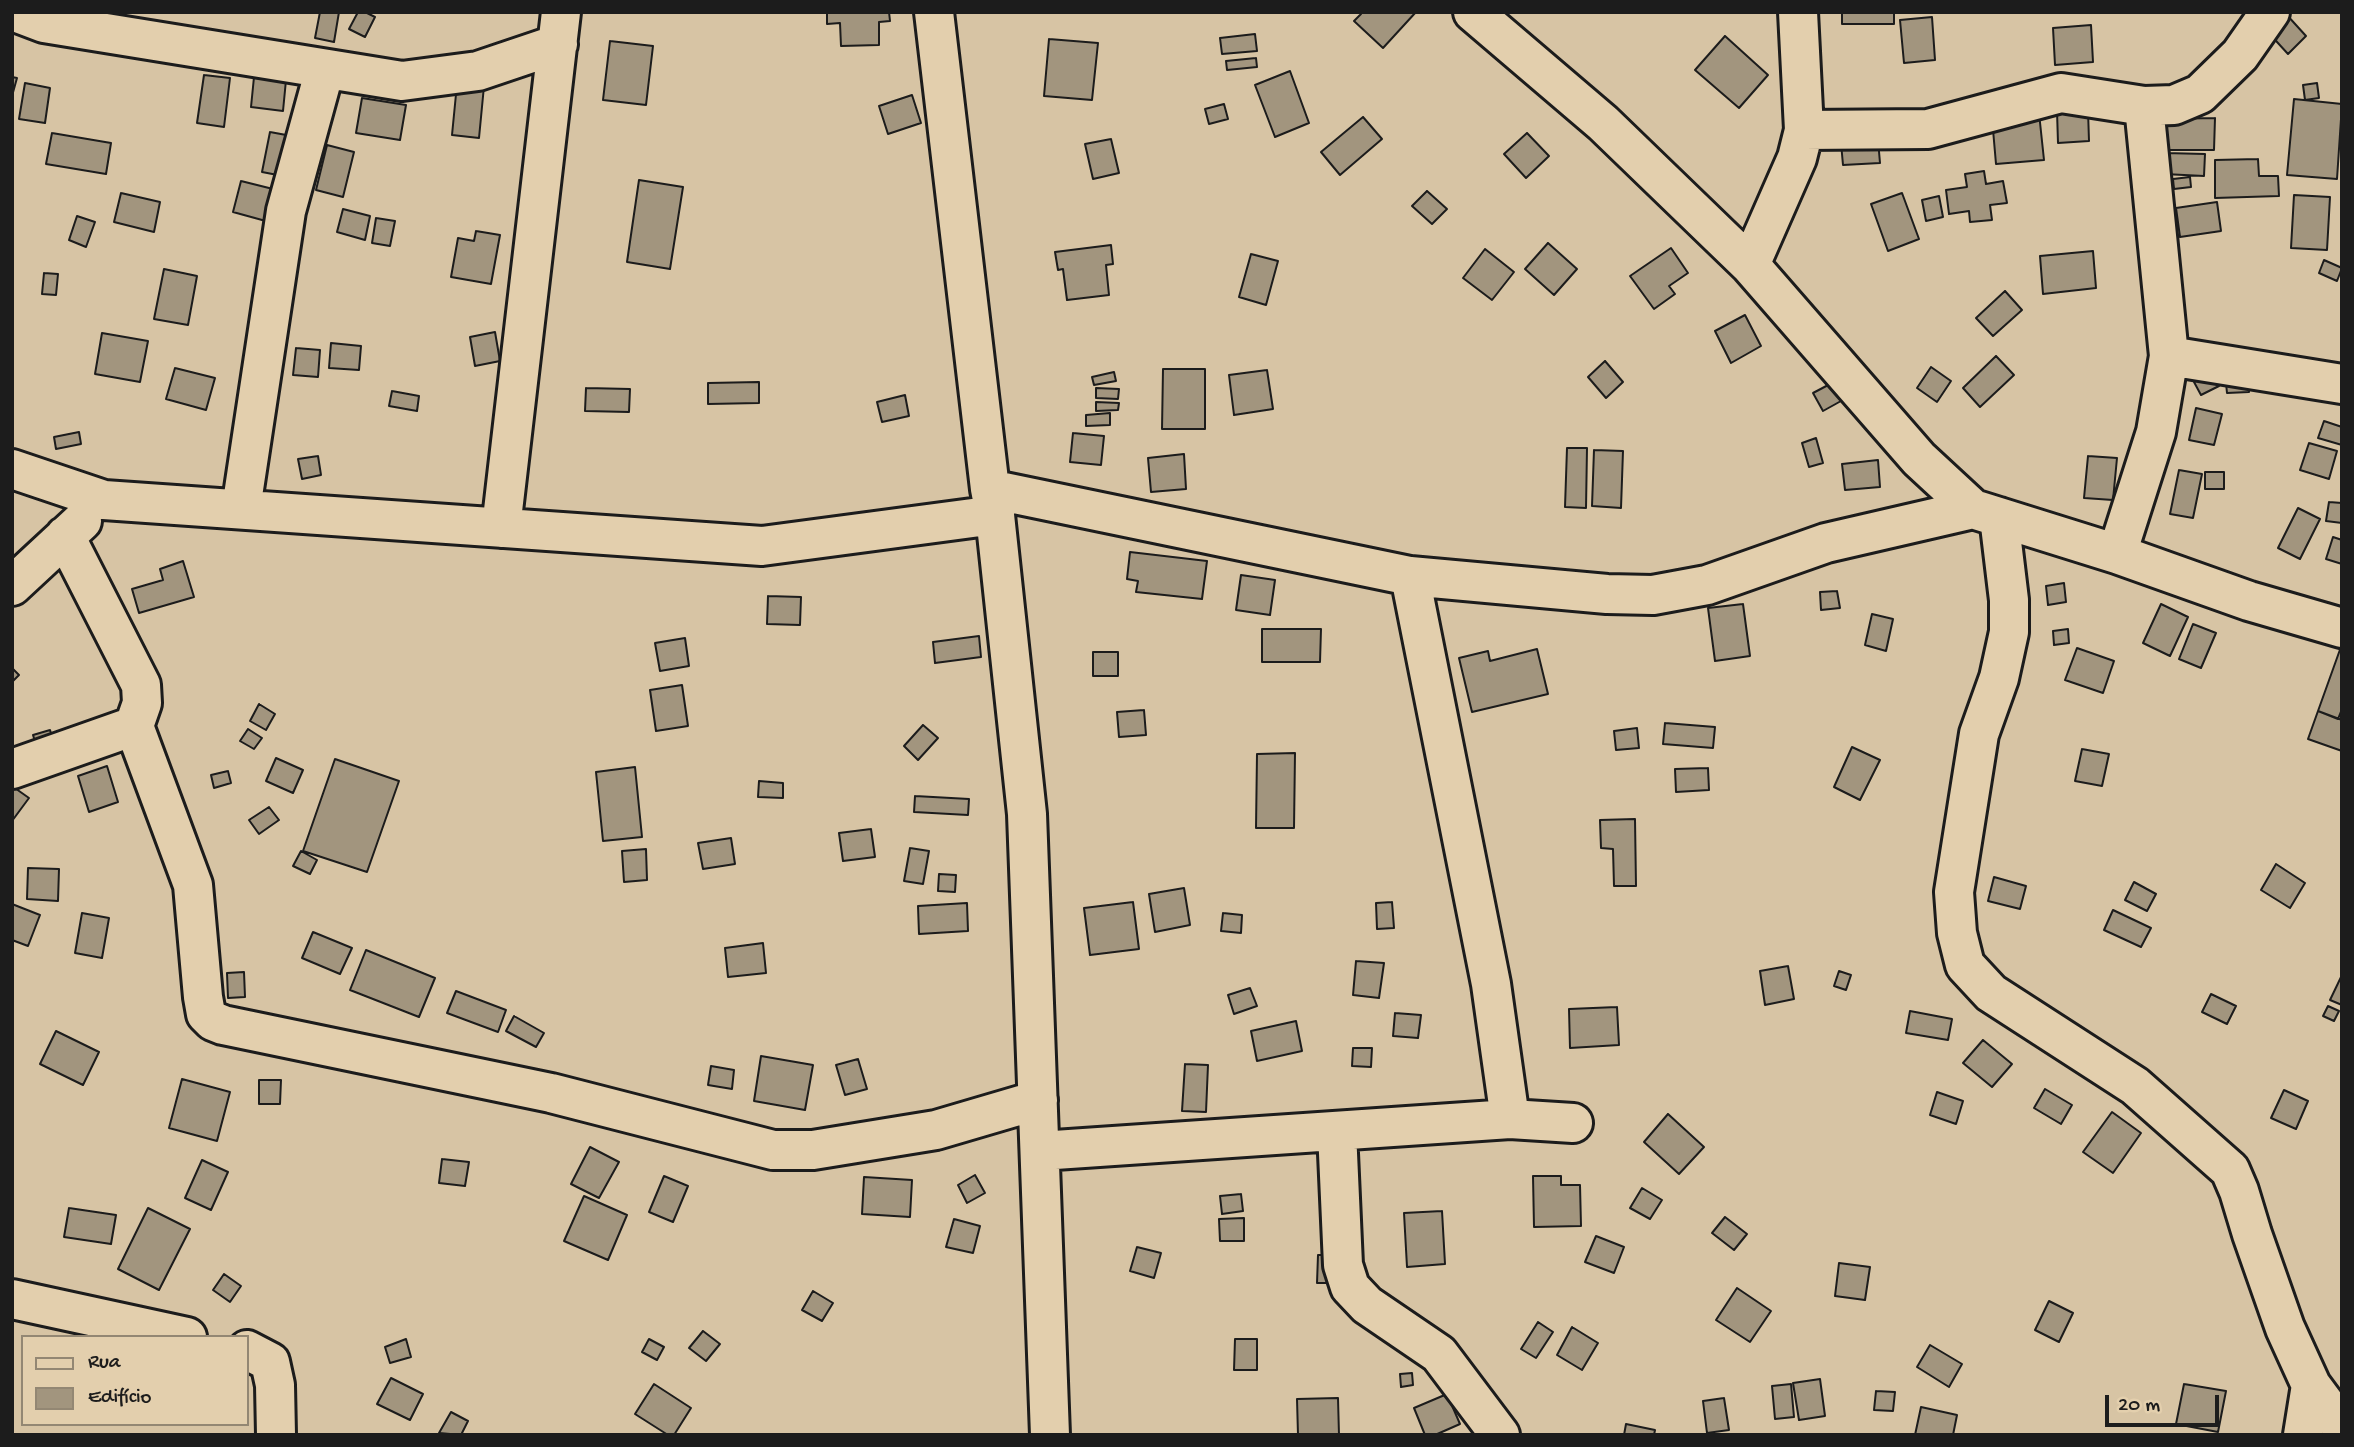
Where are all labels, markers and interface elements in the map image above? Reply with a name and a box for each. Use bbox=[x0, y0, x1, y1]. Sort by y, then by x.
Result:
legend bbox=[21, 1335, 248, 1426]
text: Rua bbox=[88, 1351, 121, 1376]
scale bar bbox=[2109, 1380, 2223, 1424]
text: Edifício bbox=[88, 1386, 152, 1411]
text: 20 m bbox=[2118, 1394, 2160, 1419]

